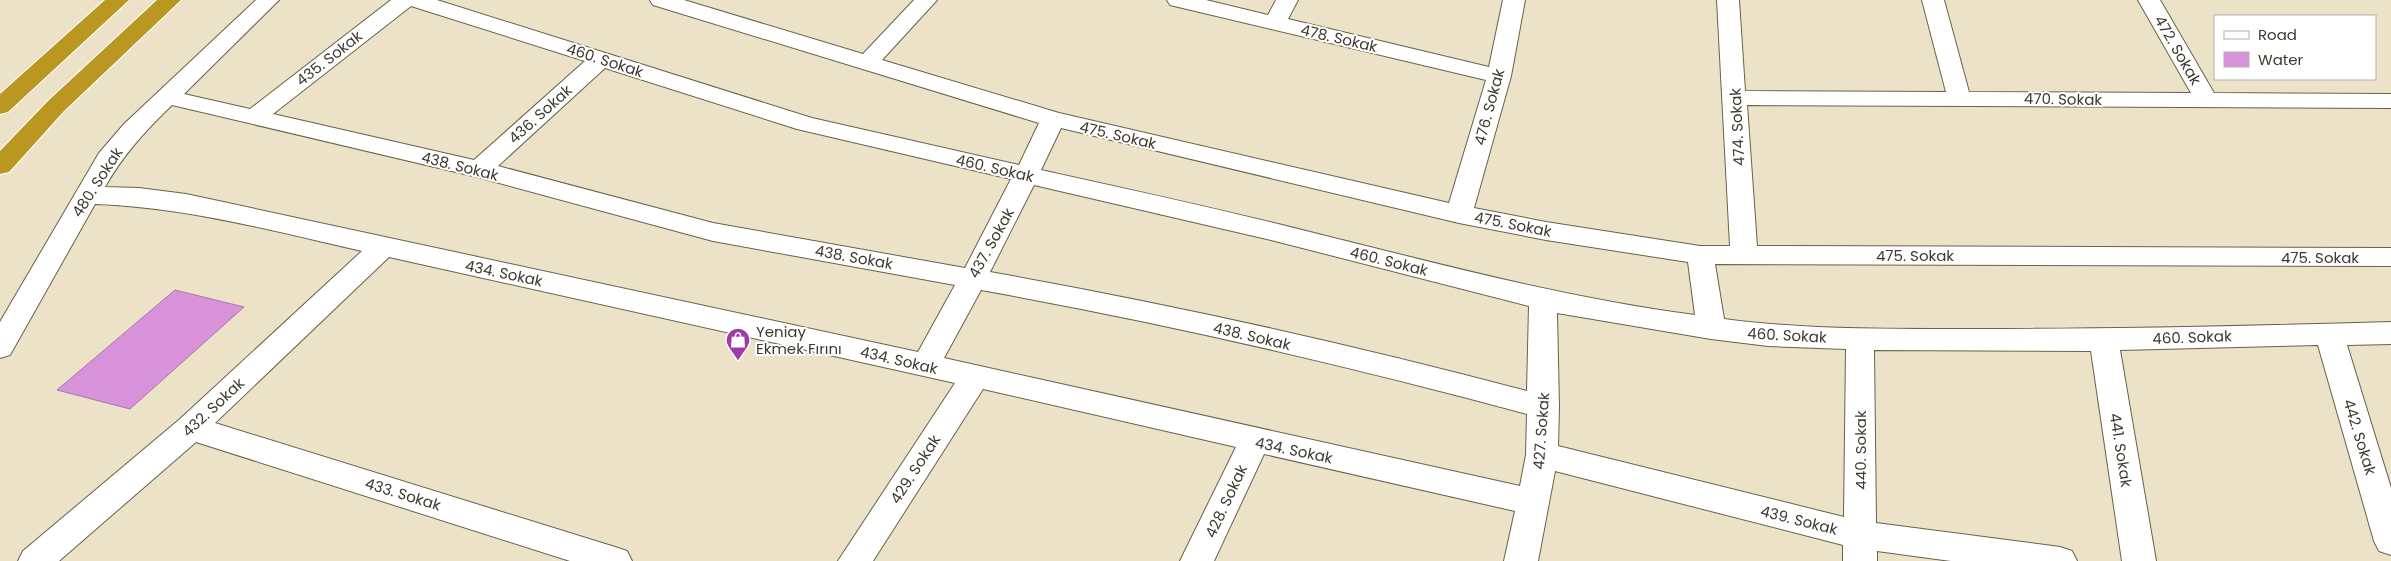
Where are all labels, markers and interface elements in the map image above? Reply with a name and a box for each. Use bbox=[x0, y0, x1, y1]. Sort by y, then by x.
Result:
street label: 472. Sokak bbox=[2150, 11, 2207, 89]
legend bbox=[2214, 15, 2376, 80]
street label: 478. Sokak bbox=[1299, 19, 1380, 57]
text: Road bbox=[2258, 24, 2297, 45]
street label: 435. Sokak bbox=[291, 25, 367, 91]
street label: 460. Sokak bbox=[564, 38, 646, 82]
text: Water bbox=[2258, 49, 2304, 70]
street label: 476. Sokak bbox=[1469, 66, 1509, 148]
street label: 436. Sokak bbox=[504, 80, 577, 148]
street label: 474. Sokak bbox=[1724, 87, 1750, 167]
street label: 470. Sokak bbox=[2024, 88, 2103, 110]
street label: 475. Sokak bbox=[1078, 116, 1159, 154]
street label: 480. Sokak bbox=[67, 143, 128, 221]
street label: 438. Sokak bbox=[419, 146, 501, 186]
street label: 460. Sokak bbox=[954, 149, 1036, 187]
street label: 437. Sokak bbox=[963, 204, 1019, 282]
street label: 475. Sokak bbox=[1473, 206, 1554, 242]
street label: 438. Sokak bbox=[813, 240, 895, 274]
street label: 460. Sokak bbox=[1348, 241, 1430, 281]
street label: 475. Sokak bbox=[1876, 245, 1954, 266]
street label: 475. Sokak bbox=[2281, 247, 2359, 268]
street label: 434. Sokak bbox=[463, 255, 545, 292]
street label: 438. Sokak bbox=[1211, 317, 1293, 355]
place label: Yeniay Ekmek Fırını bbox=[756, 321, 842, 359]
street label: 460. Sokak bbox=[1747, 322, 1828, 348]
street label: 460. Sokak bbox=[2152, 325, 2232, 349]
shop icon: Yeniay Ekmek Fırını bbox=[725, 327, 751, 361]
street label: 434. Sokak bbox=[858, 341, 940, 379]
street label: 432. Sokak bbox=[177, 373, 249, 441]
street label: 427. Sokak bbox=[1528, 391, 1554, 470]
street label: 442. Sokak bbox=[2338, 396, 2382, 478]
street label: 440. Sokak bbox=[1850, 410, 1871, 490]
street label: 441. Sokak bbox=[2105, 411, 2137, 489]
street label: 429. Sokak bbox=[885, 430, 945, 508]
street label: 434. Sokak bbox=[1253, 432, 1335, 469]
street label: 428. Sokak bbox=[1200, 461, 1252, 541]
street label: 433. Sokak bbox=[363, 473, 444, 516]
street label: 439. Sokak bbox=[1758, 500, 1840, 540]

